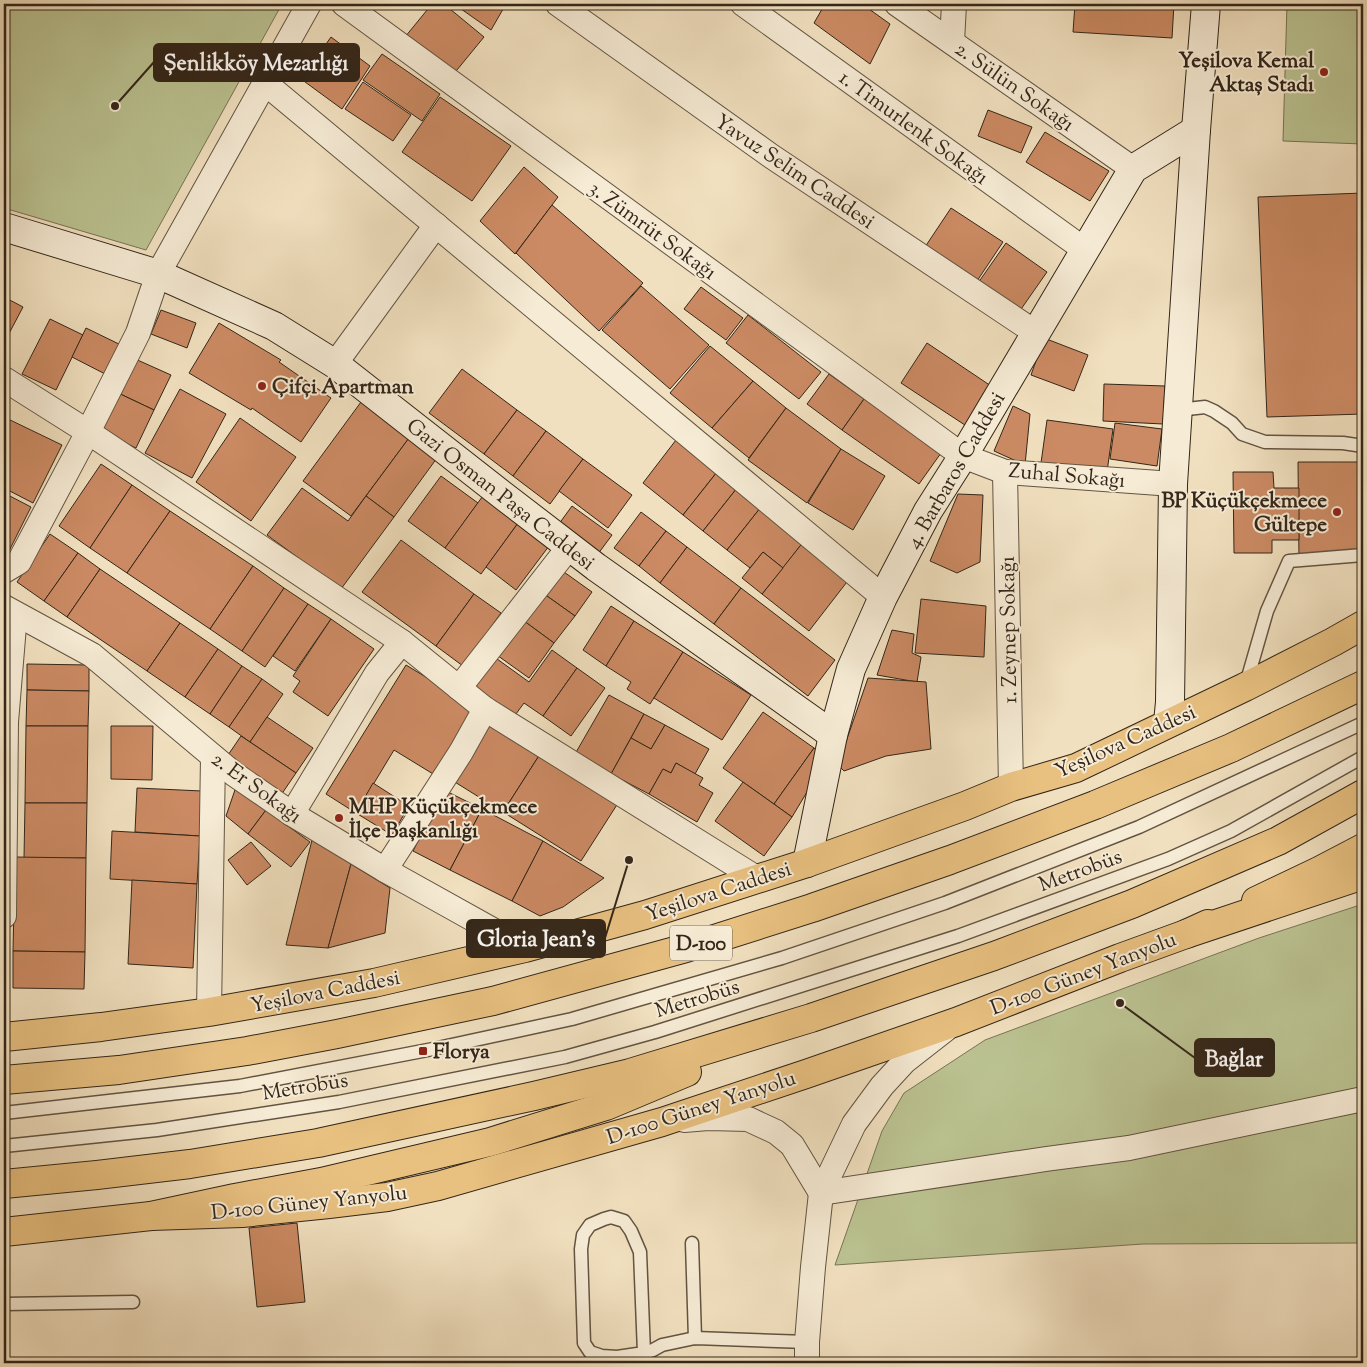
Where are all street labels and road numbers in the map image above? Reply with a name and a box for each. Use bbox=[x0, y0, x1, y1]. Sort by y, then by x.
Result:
street label: 2. Sülün Sokağı bbox=[948, 35, 1080, 140]
street label: 1. Timurlenk Sokağı bbox=[832, 64, 994, 193]
street label: Yavuz Selim Caddesi bbox=[708, 108, 880, 238]
street label: 3. Zümrüt Sokağı bbox=[582, 175, 722, 288]
street label: 4. Barbaros Caddesi bbox=[900, 387, 1014, 555]
street label: Gazi Osman Paşa Caddesi bbox=[399, 412, 601, 579]
street label: Zuhal Sokağı bbox=[1007, 457, 1127, 497]
street label: 1. Zeynep Sokağı bbox=[994, 556, 1026, 704]
street label: Yeşilova Caddesi bbox=[1050, 698, 1201, 787]
street label: 2. Er Sokağı bbox=[204, 745, 307, 832]
street label: Metrobüs bbox=[1035, 843, 1127, 901]
street label: Yeşilova Caddesi bbox=[642, 855, 796, 931]
road number: D-100 bbox=[670, 926, 732, 960]
street label: D-100 Güney Yanyolu bbox=[986, 926, 1181, 1024]
street label: Yeşilova Caddesi bbox=[248, 964, 403, 1022]
street label: Metrobüs bbox=[652, 973, 743, 1027]
street label: D-100 Güney Yanyolu bbox=[603, 1064, 800, 1154]
street label: Metrobüs bbox=[260, 1066, 351, 1110]
street label: D-100 Güney Yanyolu bbox=[210, 1179, 409, 1229]

